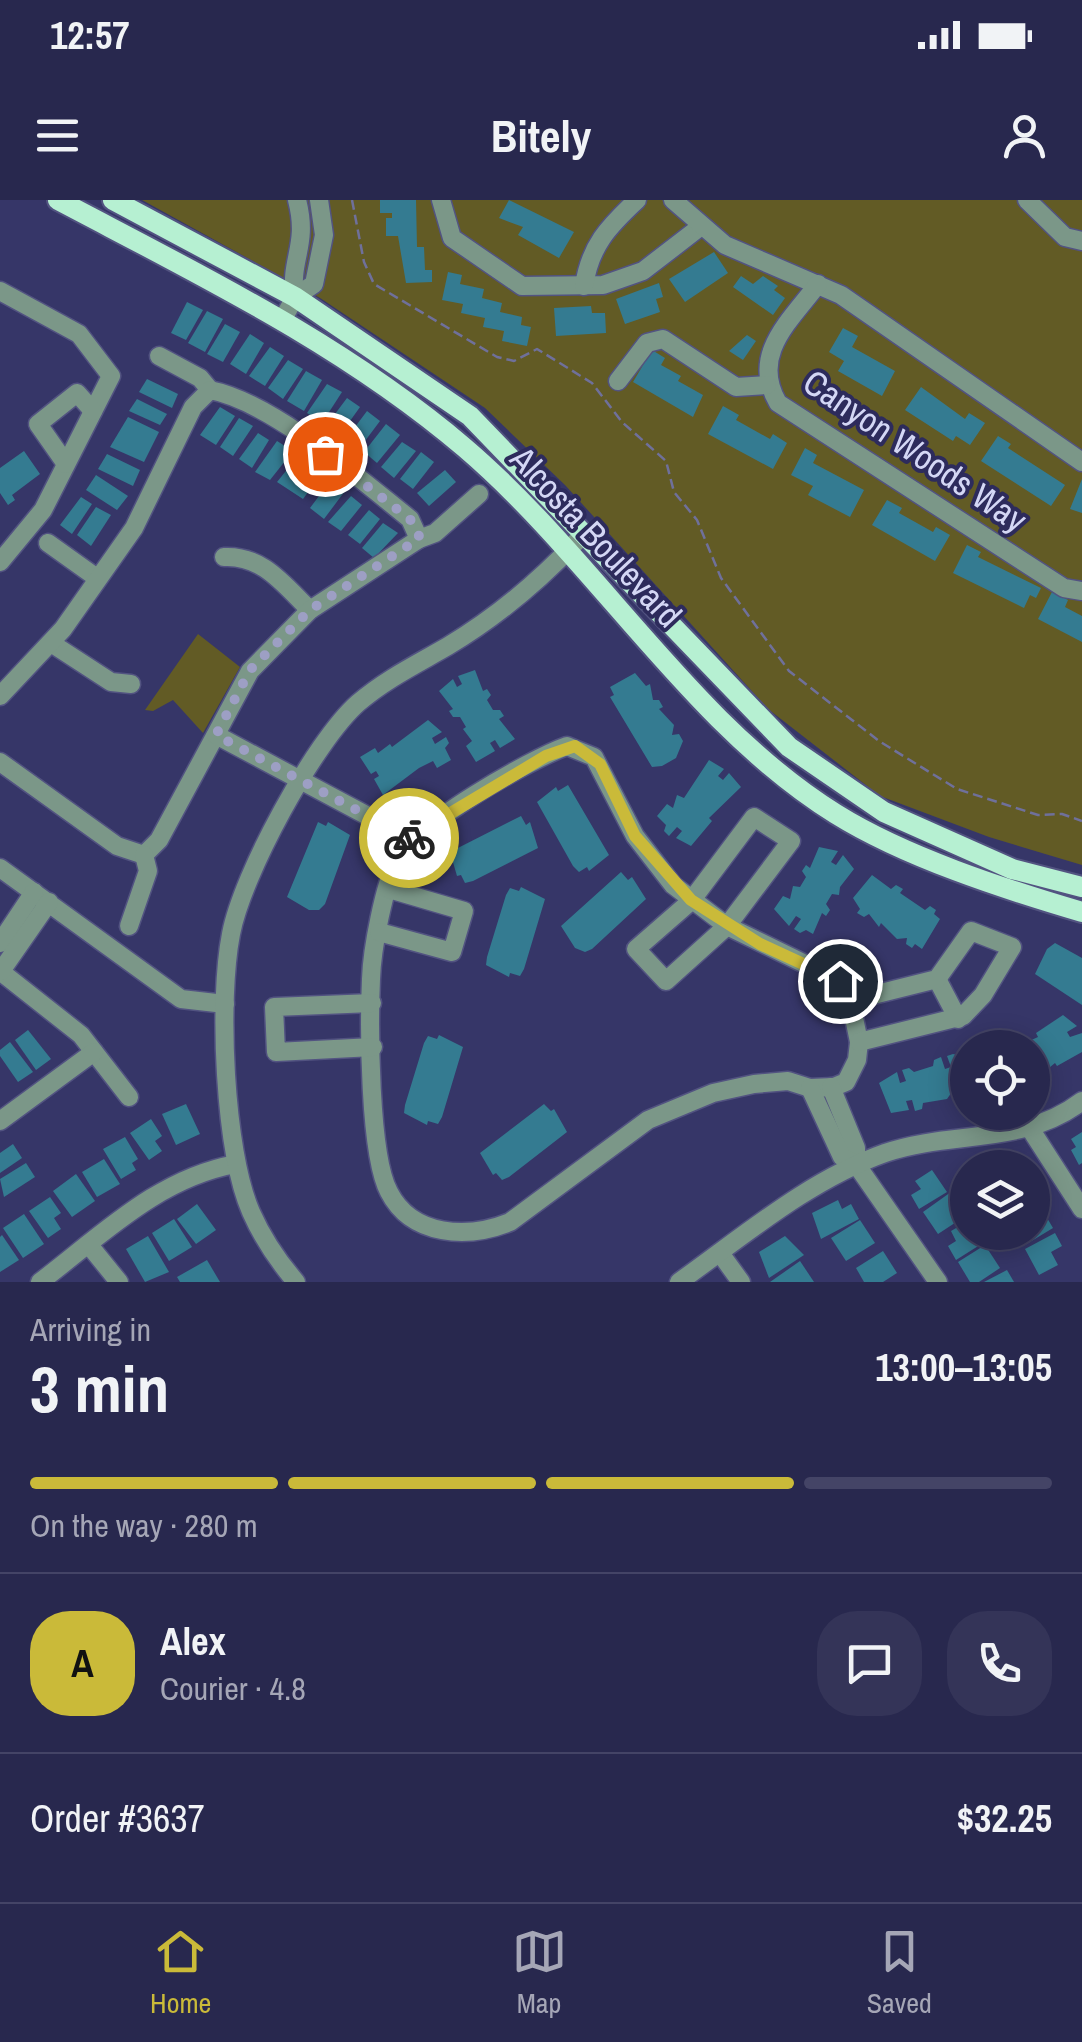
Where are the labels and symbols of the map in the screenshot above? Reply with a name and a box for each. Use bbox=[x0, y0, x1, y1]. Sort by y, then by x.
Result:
street label: Canyon Woods Way bbox=[794, 358, 1037, 543]
pin bbox=[283, 412, 368, 497]
street label: Alcosta Boulevard bbox=[500, 435, 692, 637]
courier bbox=[359, 788, 459, 888]
pin bbox=[798, 939, 883, 1024]

